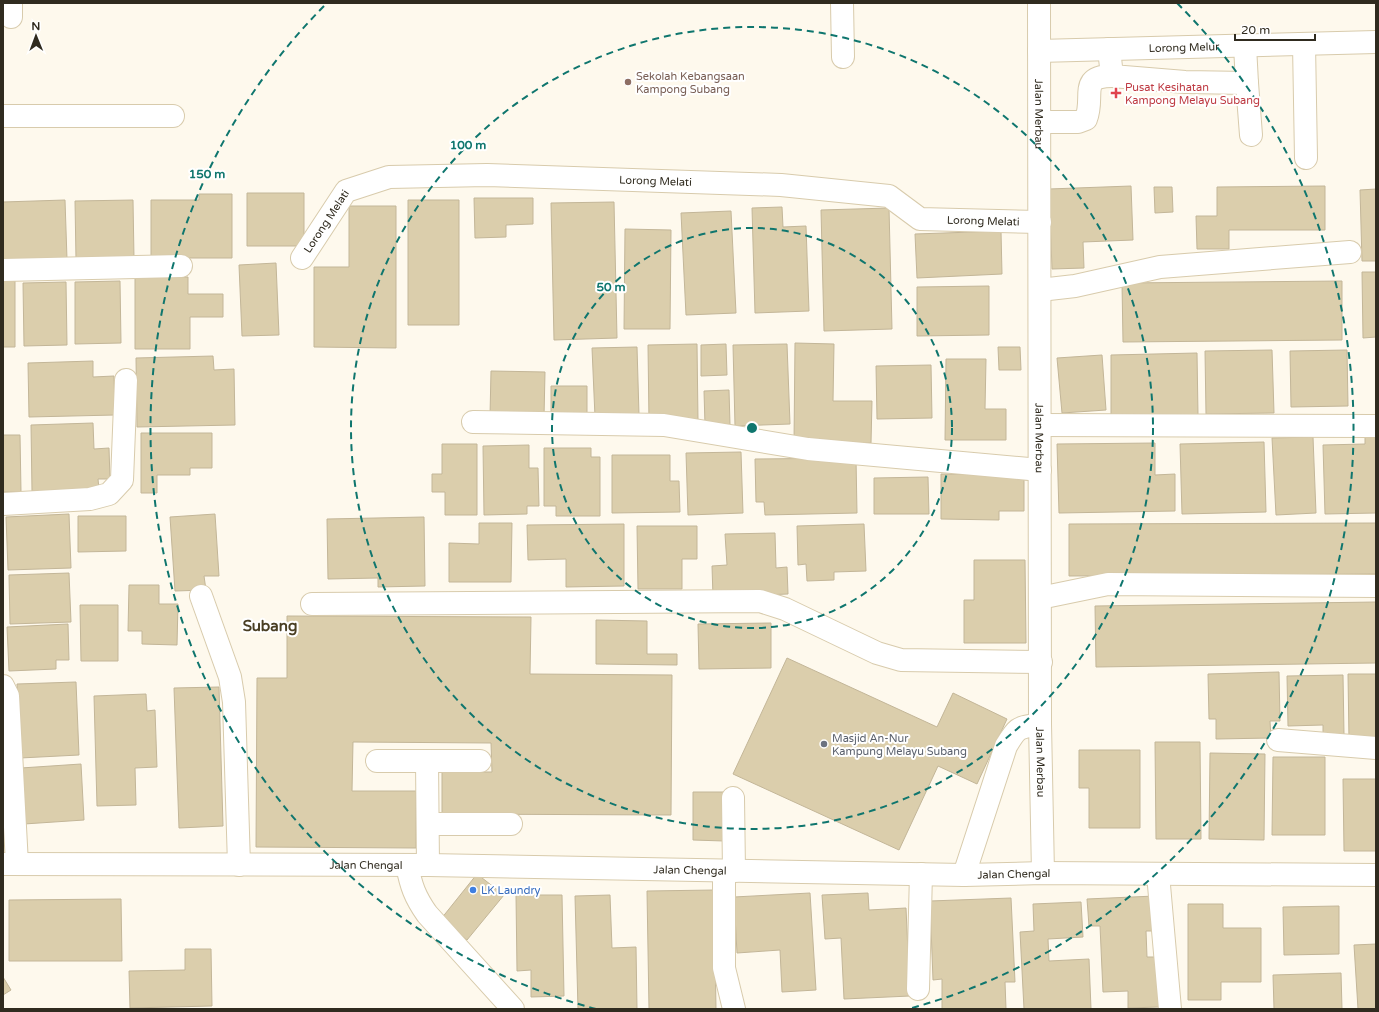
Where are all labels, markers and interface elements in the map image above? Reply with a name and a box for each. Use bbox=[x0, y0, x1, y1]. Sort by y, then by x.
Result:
north arrow bbox=[16, 16, 56, 56]
scale bar bbox=[1235, 16, 1315, 42]
text: N bbox=[31, 20, 40, 33]
text: 20 m bbox=[1241, 23, 1270, 37]
street label: Lorong Melur bbox=[1148, 40, 1220, 55]
place label: Sekolah Kebangsaan Kampong Subang bbox=[636, 70, 745, 96]
marker: Sekolah Kebangsaan Kampong Subang bbox=[623, 77, 633, 87]
street label: Jalan Merbau bbox=[1032, 79, 1045, 149]
place label: Pusat Kesihatan Kampong Melayu Subang bbox=[1125, 81, 1260, 107]
marker: Pusat Kesihatan Kampong Melayu Subang bbox=[1110, 87, 1122, 99]
text: 100 m bbox=[450, 138, 486, 152]
text: 150 m bbox=[189, 167, 225, 181]
street label: Lorong Melati bbox=[619, 173, 692, 189]
street label: Lorong Melati bbox=[301, 187, 352, 256]
street label: Lorong Melati bbox=[947, 214, 1020, 228]
text: 50 m bbox=[596, 280, 626, 294]
street label: Jalan Merbau bbox=[1033, 403, 1046, 473]
centre of rings bbox=[745, 421, 759, 435]
district label: Subang bbox=[243, 617, 297, 636]
street label: Jalan Merbau bbox=[1033, 727, 1047, 797]
place label: Masjid An-Nur Kampung Melayu Subang bbox=[832, 732, 967, 758]
marker: Masjid An-Nur Kampung Melayu Subang bbox=[819, 739, 829, 749]
street label: Jalan Chengal bbox=[329, 859, 403, 872]
street label: Jalan Chengal bbox=[653, 863, 727, 878]
street label: Jalan Chengal bbox=[977, 867, 1050, 882]
place label: LK Laundry bbox=[481, 884, 541, 897]
marker: LK Laundry bbox=[468, 885, 478, 895]

